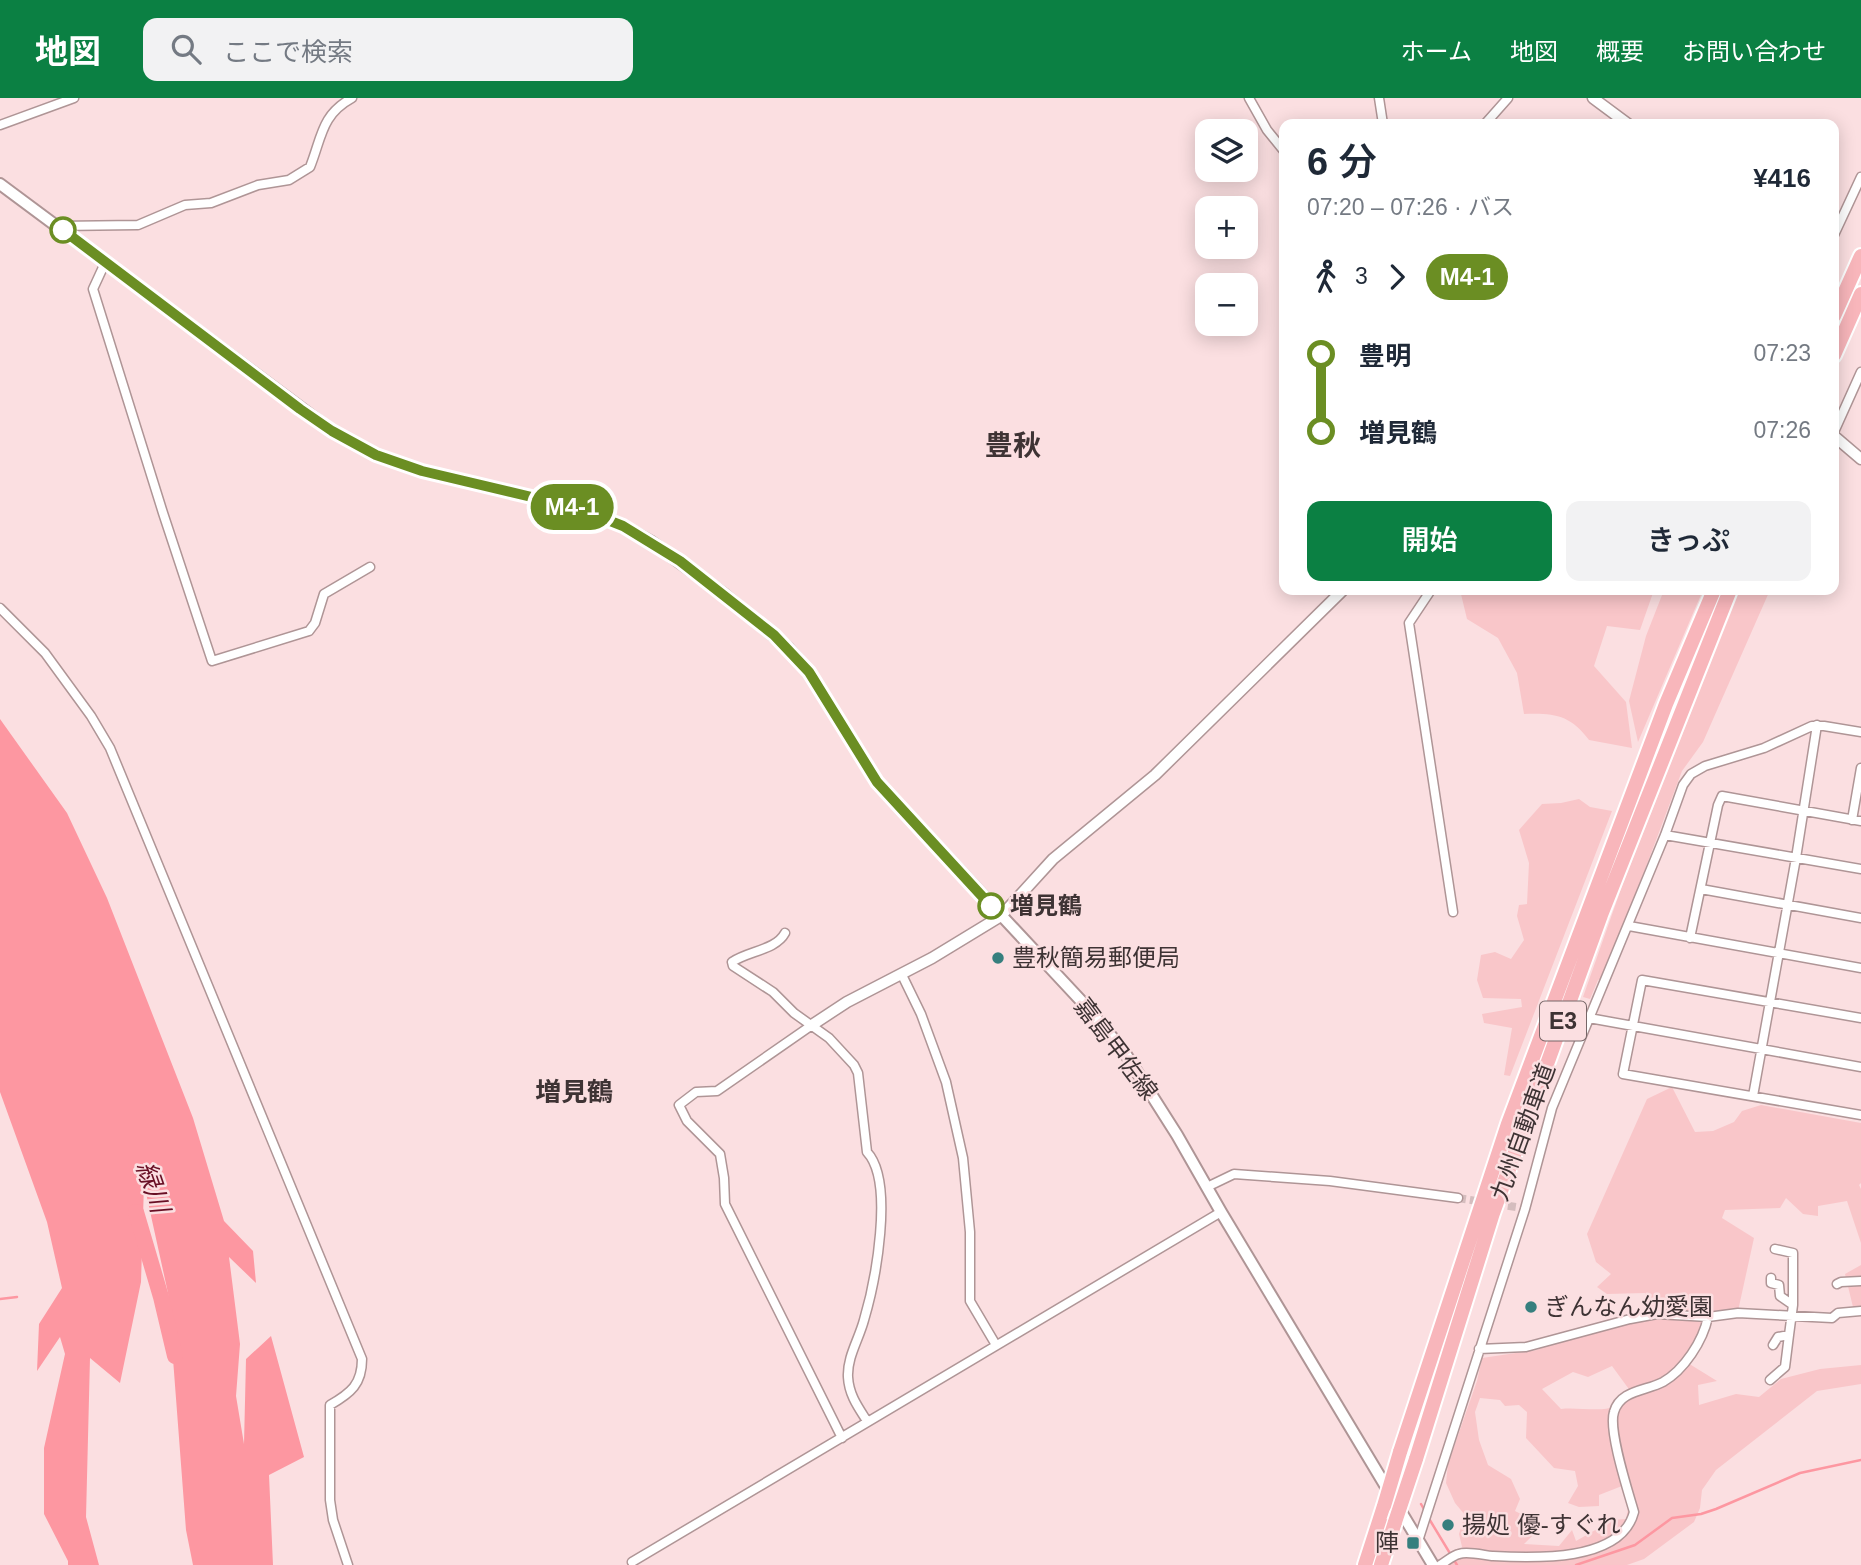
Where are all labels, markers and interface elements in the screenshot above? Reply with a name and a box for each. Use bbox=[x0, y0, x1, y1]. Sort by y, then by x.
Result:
search box bbox=[143, 18, 633, 81]
icon: search bbox=[167, 30, 205, 68]
text: 地図 bbox=[35, 33, 101, 70]
text: ここで検索 bbox=[223, 37, 353, 67]
text: ホーム bbox=[1401, 38, 1472, 65]
text: 地図 bbox=[1510, 38, 1558, 65]
text: 概要 bbox=[1596, 38, 1644, 65]
text: お問い合わせ bbox=[1682, 38, 1826, 65]
map controls bbox=[1195, 119, 1258, 336]
button: layers bbox=[1195, 119, 1258, 182]
text: 6 分 bbox=[1307, 141, 1377, 183]
text: ¥416 bbox=[1753, 163, 1811, 193]
text: 07:20 – 07:26 · バス bbox=[1307, 194, 1514, 220]
button: + bbox=[1195, 196, 1258, 259]
unlabelled marker bbox=[50, 217, 76, 243]
icon: walk bbox=[1307, 258, 1345, 296]
icon: forward bbox=[1378, 258, 1416, 296]
text: 3 bbox=[1355, 263, 1368, 289]
text: M4-1 bbox=[1440, 263, 1494, 290]
button: − bbox=[1195, 273, 1258, 336]
text: 07:23 bbox=[1753, 340, 1811, 366]
text: 豊明 bbox=[1359, 341, 1411, 371]
text: 07:26 bbox=[1753, 417, 1811, 443]
text: 増見鶴 bbox=[1359, 418, 1437, 448]
district label: 豊秋 bbox=[985, 430, 1041, 461]
line badge: M4-1 bbox=[523, 484, 621, 530]
text: M4-1 bbox=[545, 493, 599, 520]
button: 開始 bbox=[1307, 501, 1552, 581]
button: きっぷ bbox=[1566, 501, 1811, 581]
place label: 増見鶴 bbox=[1010, 892, 1082, 919]
marker: 増見鶴 bbox=[978, 893, 1004, 919]
place label: 豊秋簡易郵便局 bbox=[1012, 944, 1180, 971]
marker: 豊秋簡易郵便局 bbox=[990, 950, 1006, 966]
street label: 嘉島甲佐線 bbox=[1070, 993, 1163, 1105]
road number: E3 bbox=[1540, 1002, 1586, 1040]
street label: 九州自動車道 bbox=[1485, 1060, 1560, 1204]
district label: 増見鶴 bbox=[535, 1077, 613, 1107]
water label: 緑川 bbox=[130, 1158, 177, 1219]
place label: ぎんなん幼愛園 bbox=[1545, 1293, 1713, 1320]
marker: ぎんなん幼愛園 bbox=[1523, 1299, 1539, 1315]
place label: 揚処 優-すぐれ bbox=[1462, 1511, 1621, 1538]
marker: 揚処 優-すぐれ bbox=[1440, 1517, 1456, 1533]
place label: 陣 bbox=[1375, 1529, 1399, 1556]
marker: 陣 bbox=[1405, 1535, 1421, 1551]

